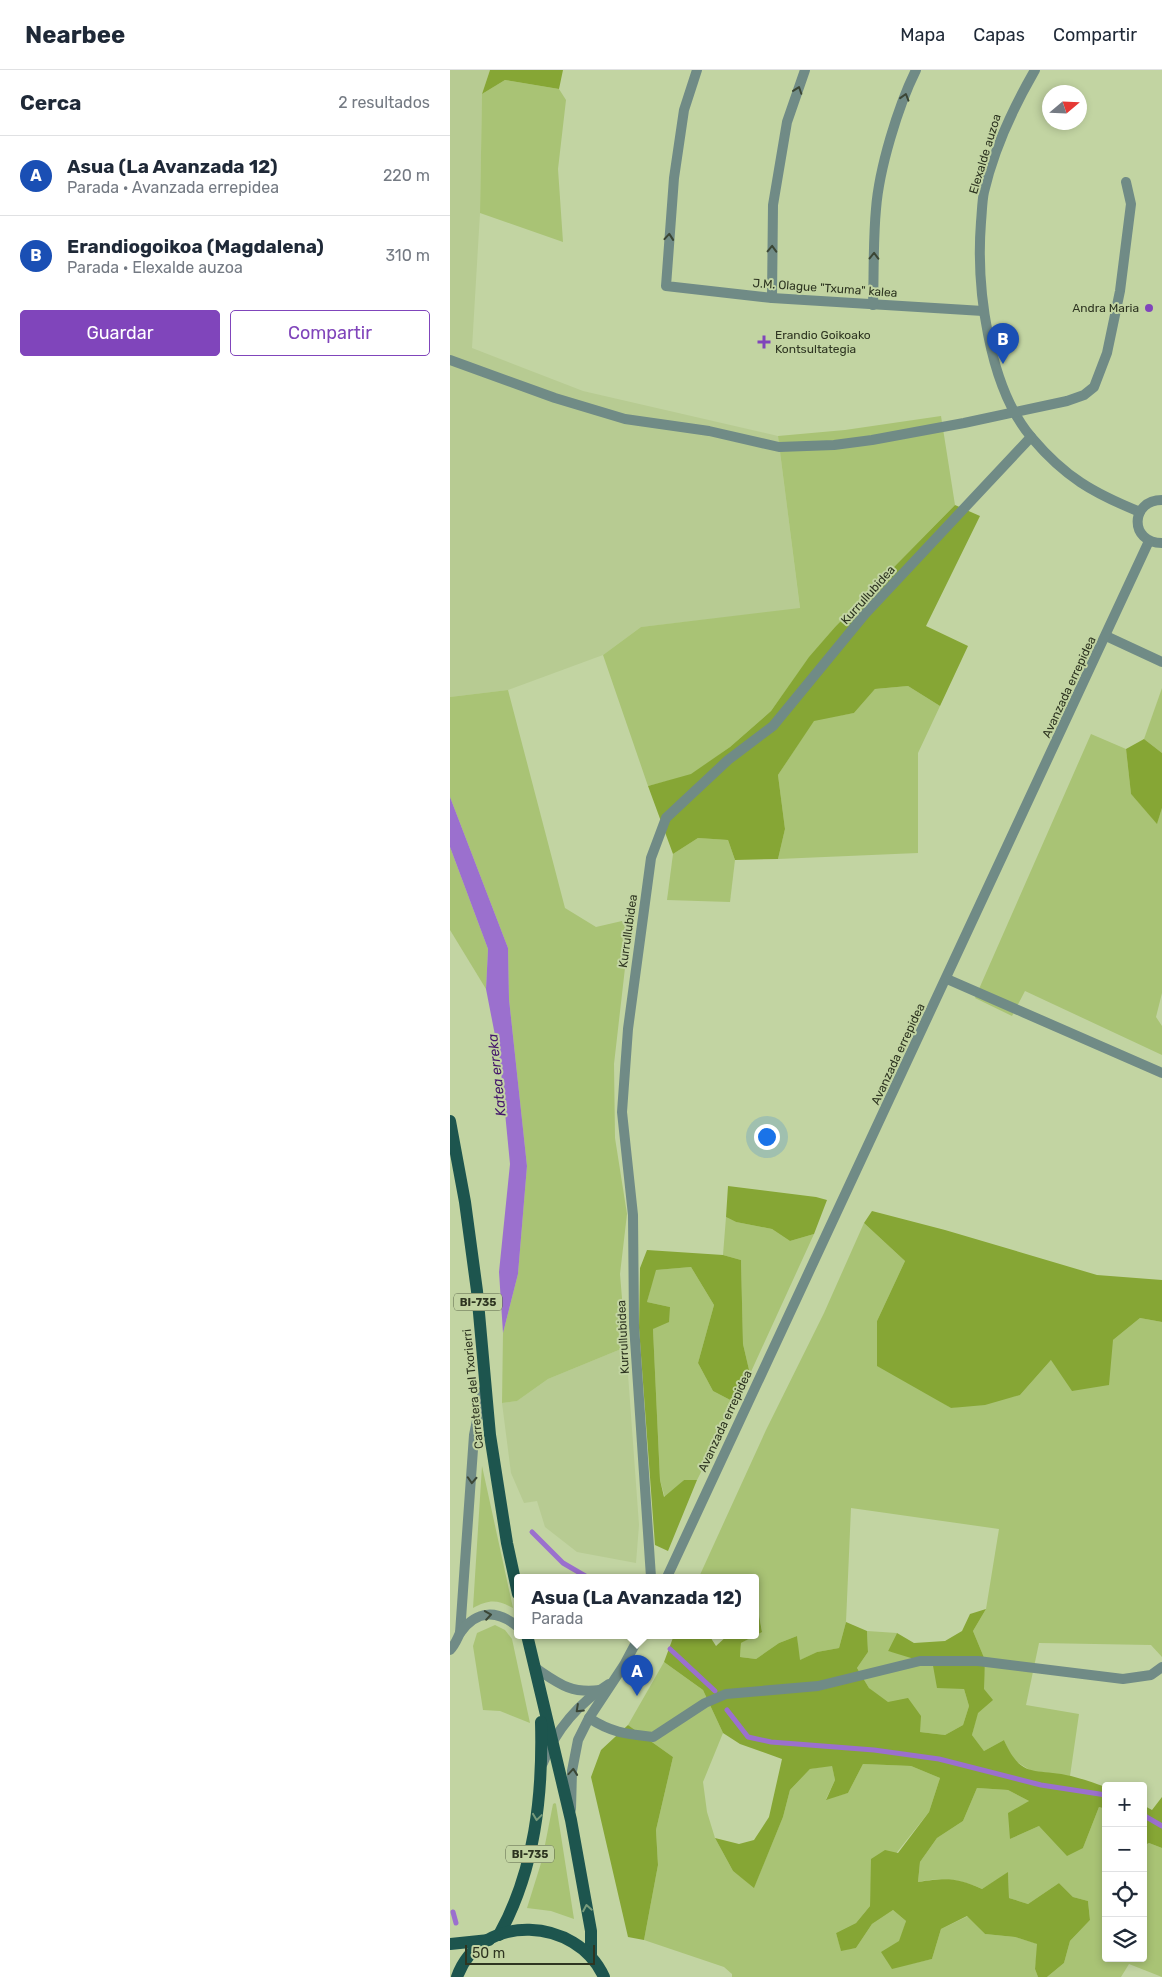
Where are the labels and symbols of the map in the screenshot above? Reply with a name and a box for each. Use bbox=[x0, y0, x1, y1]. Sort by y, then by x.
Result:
north arrow bbox=[1042, 85, 1087, 130]
one-way arrow bbox=[793, 86, 803, 94]
one-way arrow bbox=[899, 94, 909, 102]
street label: Elexalde auzoa bbox=[966, 112, 1004, 196]
one-way arrow bbox=[664, 233, 675, 241]
one-way arrow bbox=[767, 245, 777, 253]
one-way arrow bbox=[869, 252, 880, 260]
street label: J.M. Olague "Txuma" kalea bbox=[752, 276, 898, 300]
place label: Andra Maria bbox=[1072, 301, 1139, 315]
marker: Andra Maria bbox=[1143, 302, 1155, 314]
pin: B bbox=[987, 323, 1019, 364]
place label: Erandio Goikoako Kontsultategia bbox=[775, 328, 871, 356]
marker: Erandio Goikoako Kontsultategia bbox=[757, 335, 771, 349]
street label: Kurrullubidea bbox=[838, 563, 898, 627]
street label: Avanzada errepidea bbox=[1039, 634, 1099, 740]
street label: Kurrullubidea bbox=[616, 893, 640, 969]
street label: Avanzada errepidea bbox=[868, 1001, 928, 1107]
water label: Katea erreka bbox=[484, 1033, 510, 1117]
your location bbox=[754, 1124, 780, 1150]
road number: BI-735 bbox=[454, 1294, 502, 1310]
street label: Kurrullubidea bbox=[614, 1300, 632, 1374]
street label: Carretera del Txorierri bbox=[460, 1328, 486, 1450]
street label: Avanzada errepidea bbox=[695, 1368, 755, 1474]
one-way arrow bbox=[467, 1476, 477, 1484]
one-way arrow bbox=[484, 1610, 492, 1621]
pin: A bbox=[621, 1655, 653, 1696]
one-way arrow bbox=[576, 1703, 585, 1712]
one-way arrow bbox=[567, 1767, 578, 1775]
one-way arrow bbox=[532, 1814, 543, 1822]
road number: BI-735 bbox=[506, 1846, 554, 1862]
one-way arrow bbox=[582, 1903, 592, 1912]
scale bar bbox=[465, 1942, 595, 1965]

